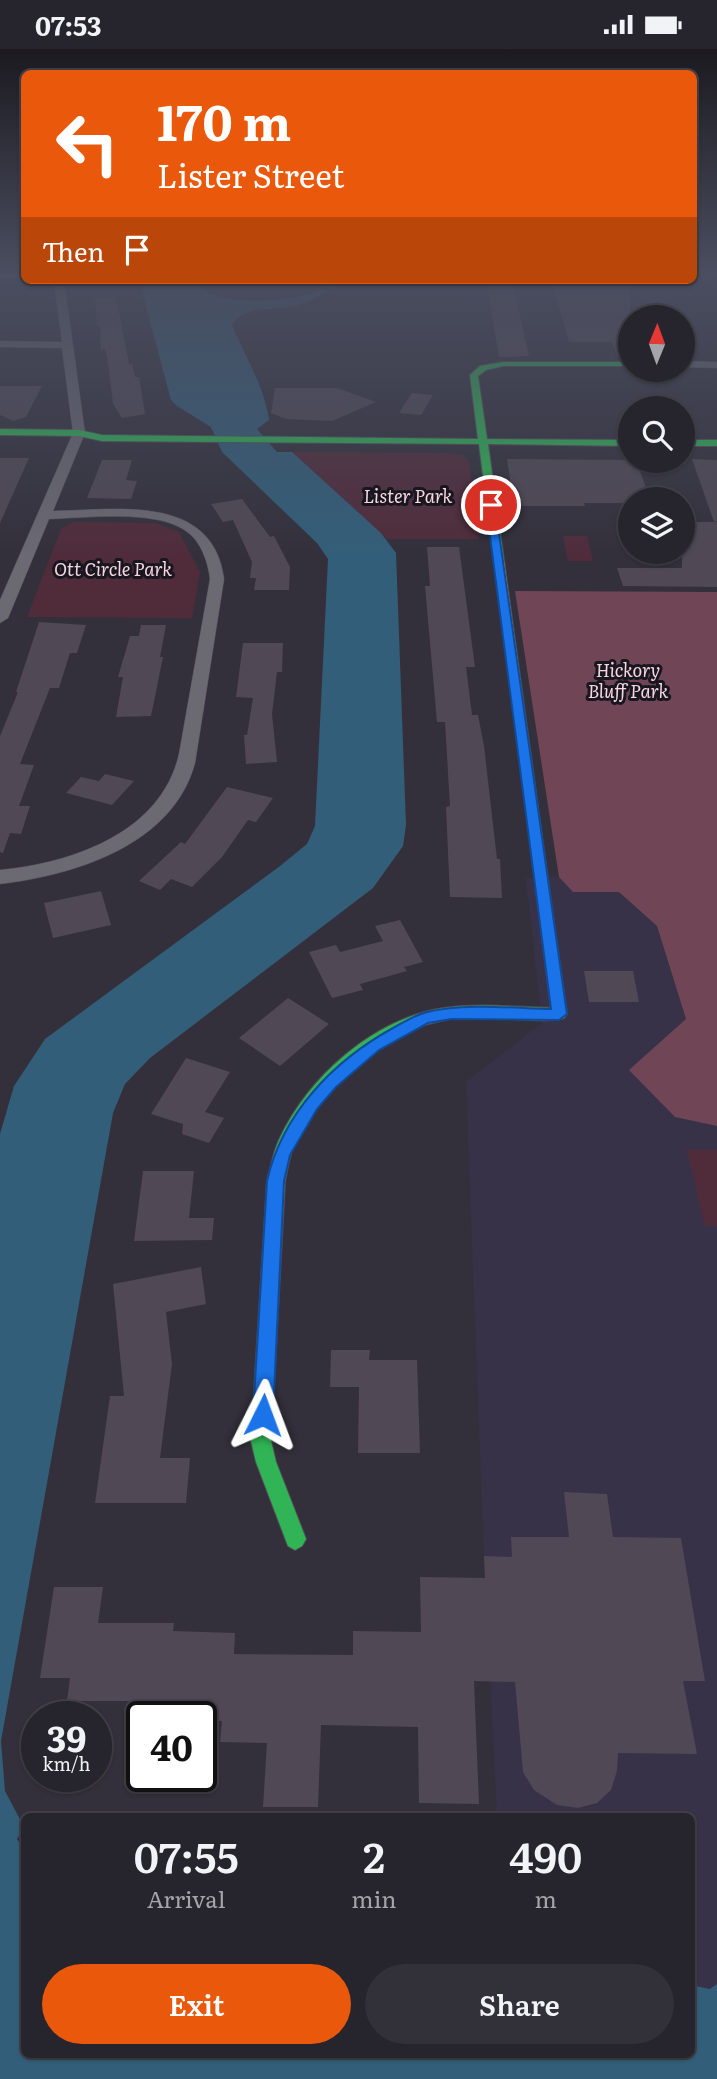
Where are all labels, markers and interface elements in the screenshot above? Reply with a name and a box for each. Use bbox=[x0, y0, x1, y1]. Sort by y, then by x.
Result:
text: 07:53 bbox=[35, 5, 102, 44]
text: 170 m bbox=[157, 83, 291, 156]
icon: left bbox=[42, 98, 133, 189]
text: Lister Street bbox=[157, 150, 344, 198]
text: Then bbox=[42, 231, 104, 270]
icon: arrive bbox=[118, 231, 156, 269]
north arrow bbox=[618, 305, 695, 381]
map controls bbox=[618, 305, 695, 564]
button: search bbox=[618, 396, 695, 473]
pin bbox=[461, 475, 521, 535]
park label: Lister Park bbox=[364, 482, 453, 509]
icon: arrive bbox=[472, 486, 510, 524]
button: layers bbox=[618, 487, 695, 564]
park label: Ott Circle Park bbox=[54, 555, 172, 582]
park label: Hickory Bluff Park bbox=[588, 656, 668, 704]
position arrow bbox=[226, 1378, 300, 1452]
speed limit sign: 40 bbox=[126, 1701, 217, 1792]
text: 39 bbox=[47, 1711, 86, 1763]
text: km/h bbox=[43, 1750, 90, 1777]
text: 07:55 bbox=[134, 1824, 239, 1886]
text: 2 bbox=[363, 1824, 385, 1886]
text: 490 bbox=[509, 1824, 582, 1886]
text: Arrival bbox=[147, 1881, 225, 1915]
text: min bbox=[351, 1881, 397, 1915]
text: m bbox=[535, 1881, 557, 1915]
button: Exit bbox=[42, 1964, 351, 2044]
button: Share bbox=[365, 1964, 674, 2044]

